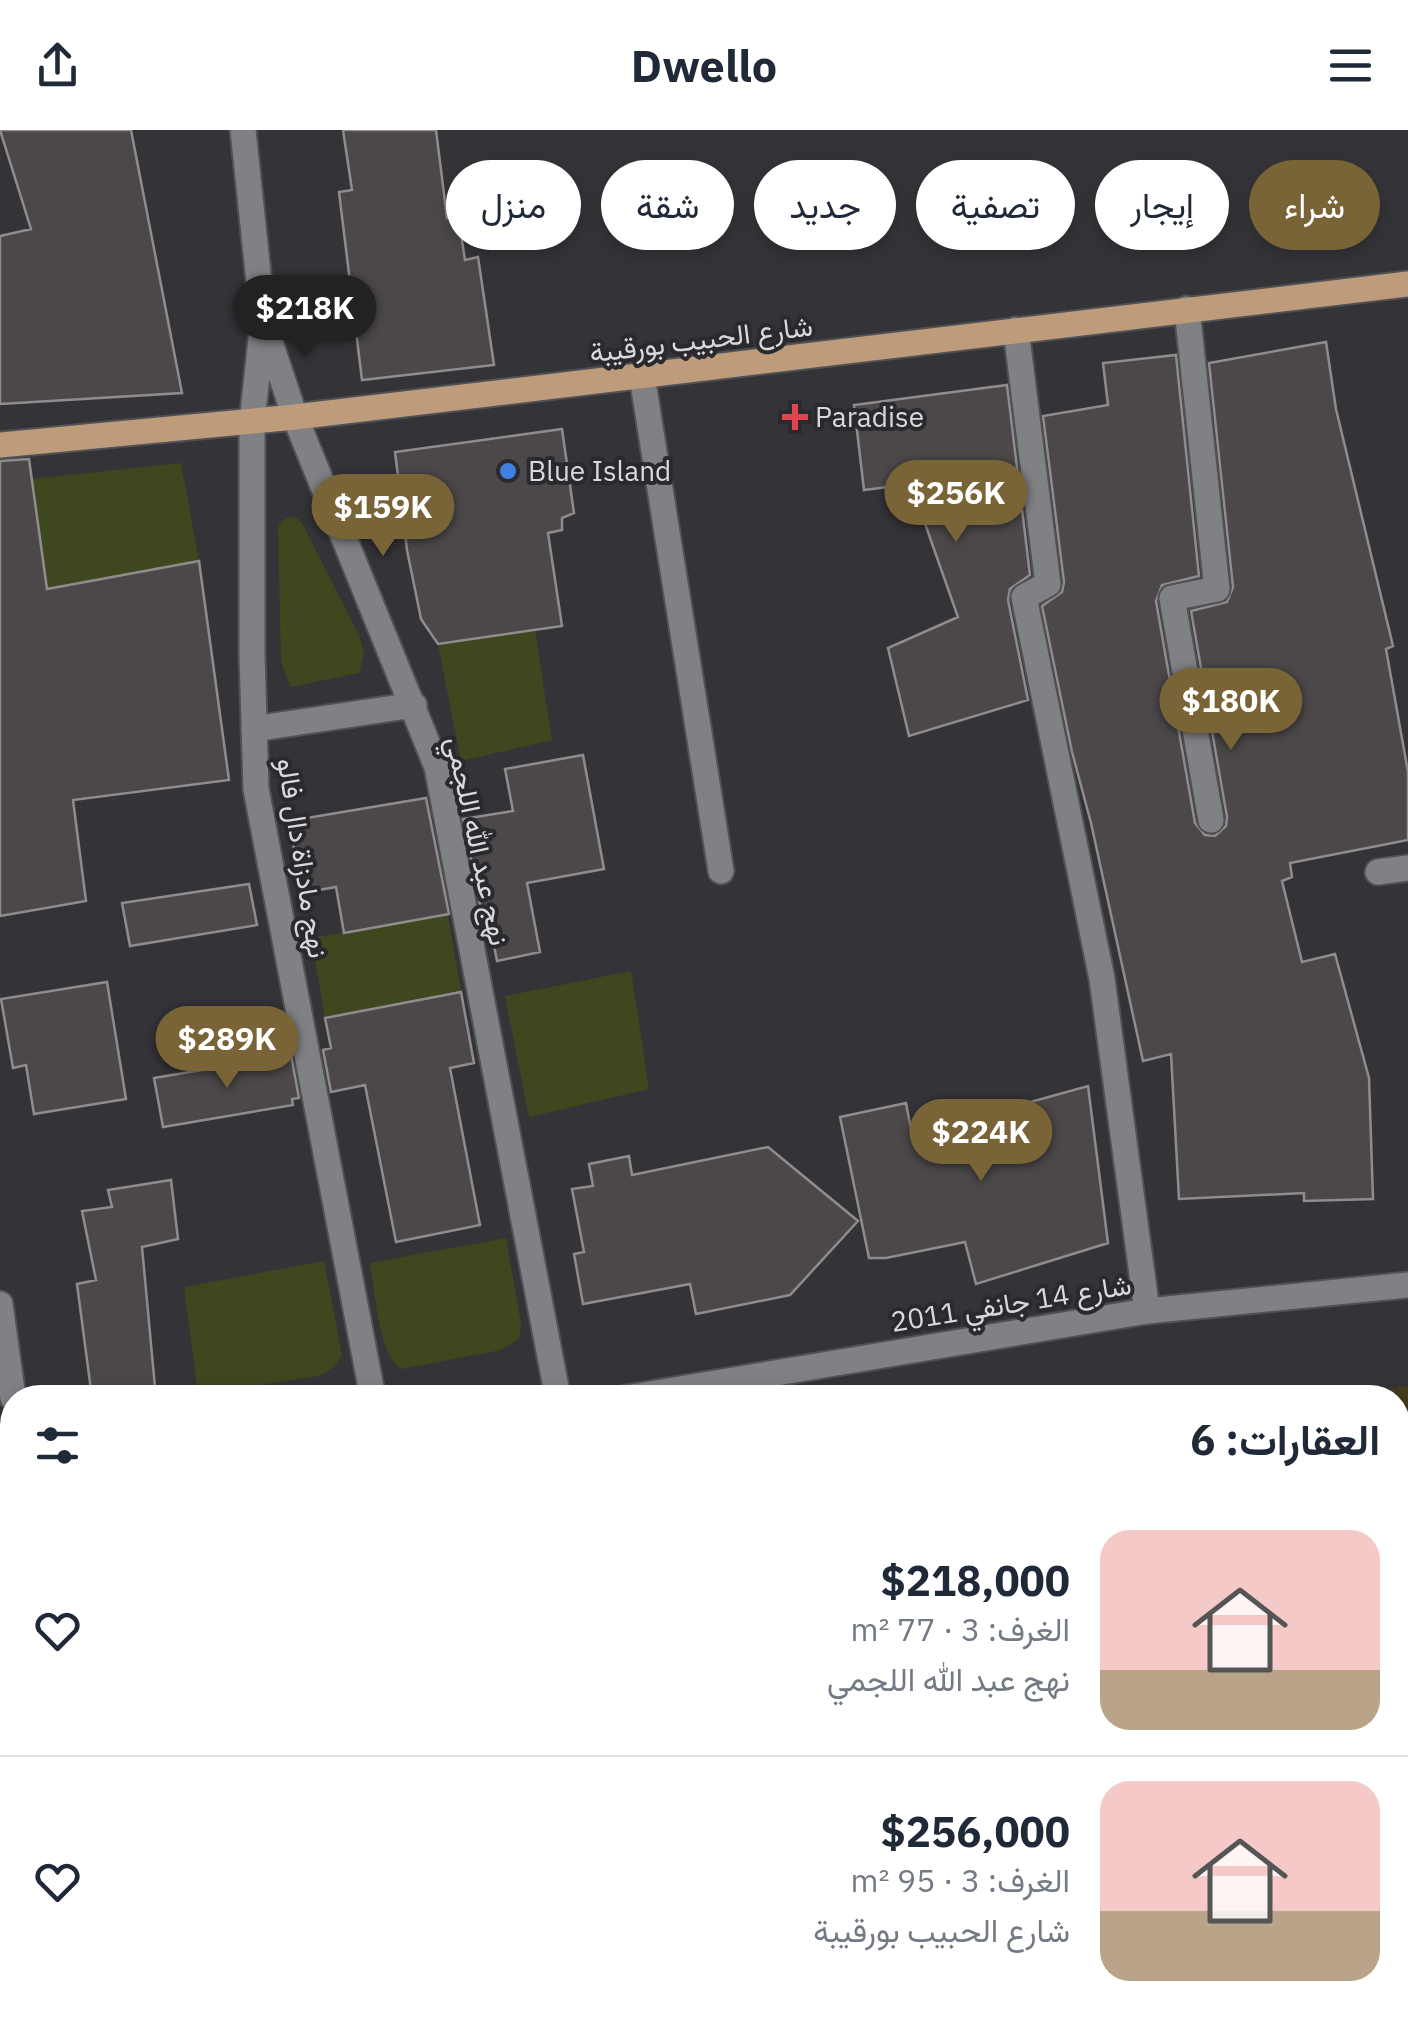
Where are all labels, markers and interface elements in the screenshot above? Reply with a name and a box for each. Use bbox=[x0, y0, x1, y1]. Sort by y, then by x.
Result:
text: Dwello bbox=[631, 36, 777, 94]
icon: share bbox=[30, 38, 85, 93]
icon: menu bbox=[1323, 38, 1378, 93]
chip: منزل bbox=[446, 160, 581, 250]
chip: شقة bbox=[601, 160, 734, 250]
chip: جديد bbox=[754, 160, 896, 250]
chip: تصفية bbox=[916, 160, 1075, 250]
chip: إيجار bbox=[1095, 160, 1229, 250]
chip: شراء bbox=[1249, 160, 1380, 250]
pin: $218K bbox=[235, 275, 375, 360]
text: $218K bbox=[255, 286, 355, 328]
street label: شارع الحبيب بورقيبة bbox=[587, 306, 815, 372]
place label: Paradise bbox=[815, 398, 924, 435]
marker: Paradise bbox=[784, 406, 806, 428]
place label: Blue Island bbox=[528, 452, 671, 489]
marker: Blue Island bbox=[497, 460, 519, 482]
pin: $256K bbox=[886, 460, 1026, 545]
text: $256K bbox=[906, 471, 1006, 513]
pin: $159K bbox=[313, 474, 453, 559]
text: $159K bbox=[333, 485, 433, 527]
pin: $180K bbox=[1161, 668, 1301, 753]
text: $180K bbox=[1181, 679, 1281, 721]
street label: نهج عبد الله اللجمي bbox=[433, 733, 519, 950]
street label: نهج مادزاة دال فالو bbox=[267, 755, 338, 961]
pin: $289K bbox=[157, 1006, 297, 1091]
text: $289K bbox=[177, 1017, 277, 1059]
pin: $224K bbox=[911, 1099, 1051, 1184]
text: $224K bbox=[931, 1110, 1031, 1152]
street label: شارع 14 جانفي 2011 bbox=[888, 1265, 1135, 1345]
text: العقارات: 6 bbox=[1190, 1412, 1380, 1467]
icon: filters bbox=[30, 1418, 85, 1473]
text: $218,000 bbox=[881, 1553, 1070, 1608]
icon: home bbox=[1180, 1570, 1300, 1690]
icon: heart bbox=[30, 1603, 85, 1658]
text: الغرف: 3 · 77 m² bbox=[851, 1608, 1070, 1650]
text: نهج عبد الله اللجمي bbox=[827, 1658, 1070, 1700]
text: $256,000 bbox=[881, 1804, 1070, 1859]
icon: home bbox=[1180, 1821, 1300, 1941]
icon: heart bbox=[30, 1854, 85, 1909]
text: الغرف: 3 · 95 m² bbox=[851, 1859, 1070, 1901]
text: شارع الحبيب بورقيبة bbox=[813, 1909, 1070, 1951]

